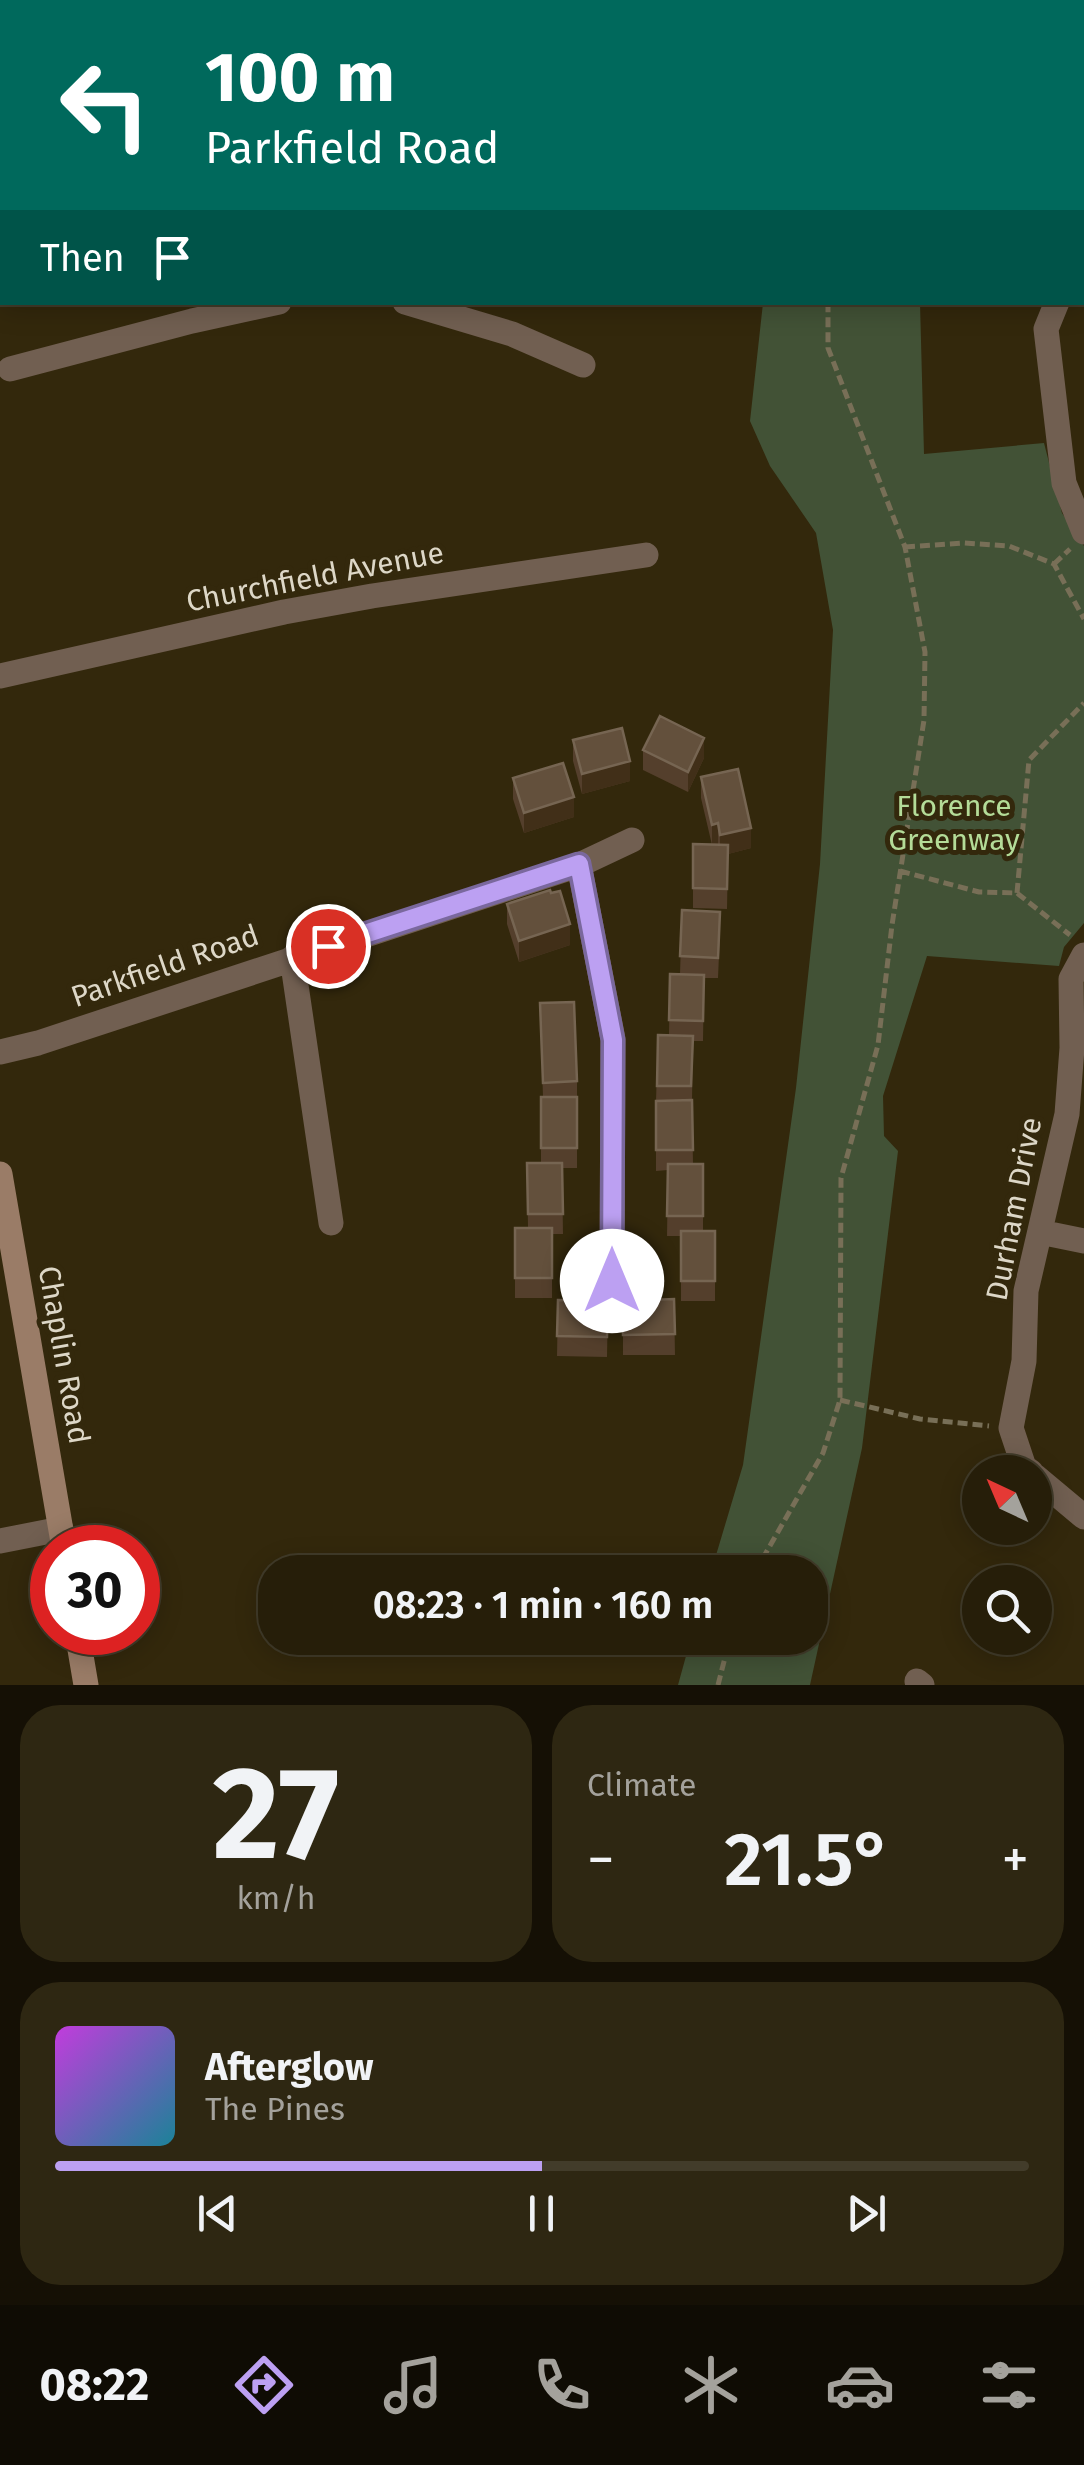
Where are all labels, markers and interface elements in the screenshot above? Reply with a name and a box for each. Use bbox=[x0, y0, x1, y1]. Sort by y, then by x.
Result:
text: 100 m bbox=[205, 36, 395, 120]
icon: left bbox=[40, 40, 170, 170]
text: Parkfield Road bbox=[205, 121, 500, 175]
icon: arrive bbox=[145, 230, 200, 285]
text: Then bbox=[40, 235, 125, 281]
street label: Churchfield Avenue bbox=[183, 534, 447, 620]
park label: Florence Greenway bbox=[888, 788, 1020, 858]
pin bbox=[286, 904, 371, 989]
street label: Parkfield Road bbox=[66, 917, 264, 1015]
icon: arrive bbox=[301, 919, 356, 974]
street label: Durham Drive bbox=[979, 1114, 1049, 1304]
position arrow bbox=[560, 1229, 664, 1333]
street label: Chaplin Road bbox=[31, 1263, 97, 1447]
north arrow bbox=[962, 1455, 1052, 1545]
map controls bbox=[962, 1455, 1052, 1655]
speed limit sign: 30 bbox=[30, 1525, 160, 1655]
button: search bbox=[962, 1565, 1052, 1655]
text: 08:23 · 1 min · 160 m bbox=[373, 1582, 713, 1628]
text: 27 bbox=[213, 1736, 339, 1892]
text: Climate bbox=[587, 1766, 696, 1804]
text: 21.5° bbox=[724, 1815, 892, 1905]
text: − bbox=[587, 1827, 615, 1893]
text: + bbox=[1002, 1827, 1029, 1893]
text: km/h bbox=[236, 1879, 316, 1917]
text: Afterglow bbox=[205, 2044, 373, 2090]
text: The Pines bbox=[205, 2090, 345, 2128]
icon: previous bbox=[190, 2186, 245, 2241]
icon: pause bbox=[514, 2186, 569, 2241]
icon: next bbox=[839, 2186, 894, 2241]
icon: directions bbox=[229, 2350, 299, 2420]
icon: music bbox=[378, 2350, 448, 2420]
icon: phone bbox=[527, 2350, 597, 2420]
icon: climate bbox=[676, 2350, 746, 2420]
icon: car bbox=[825, 2350, 895, 2420]
icon: filters bbox=[974, 2350, 1044, 2420]
text: 08:22 bbox=[40, 2358, 149, 2412]

